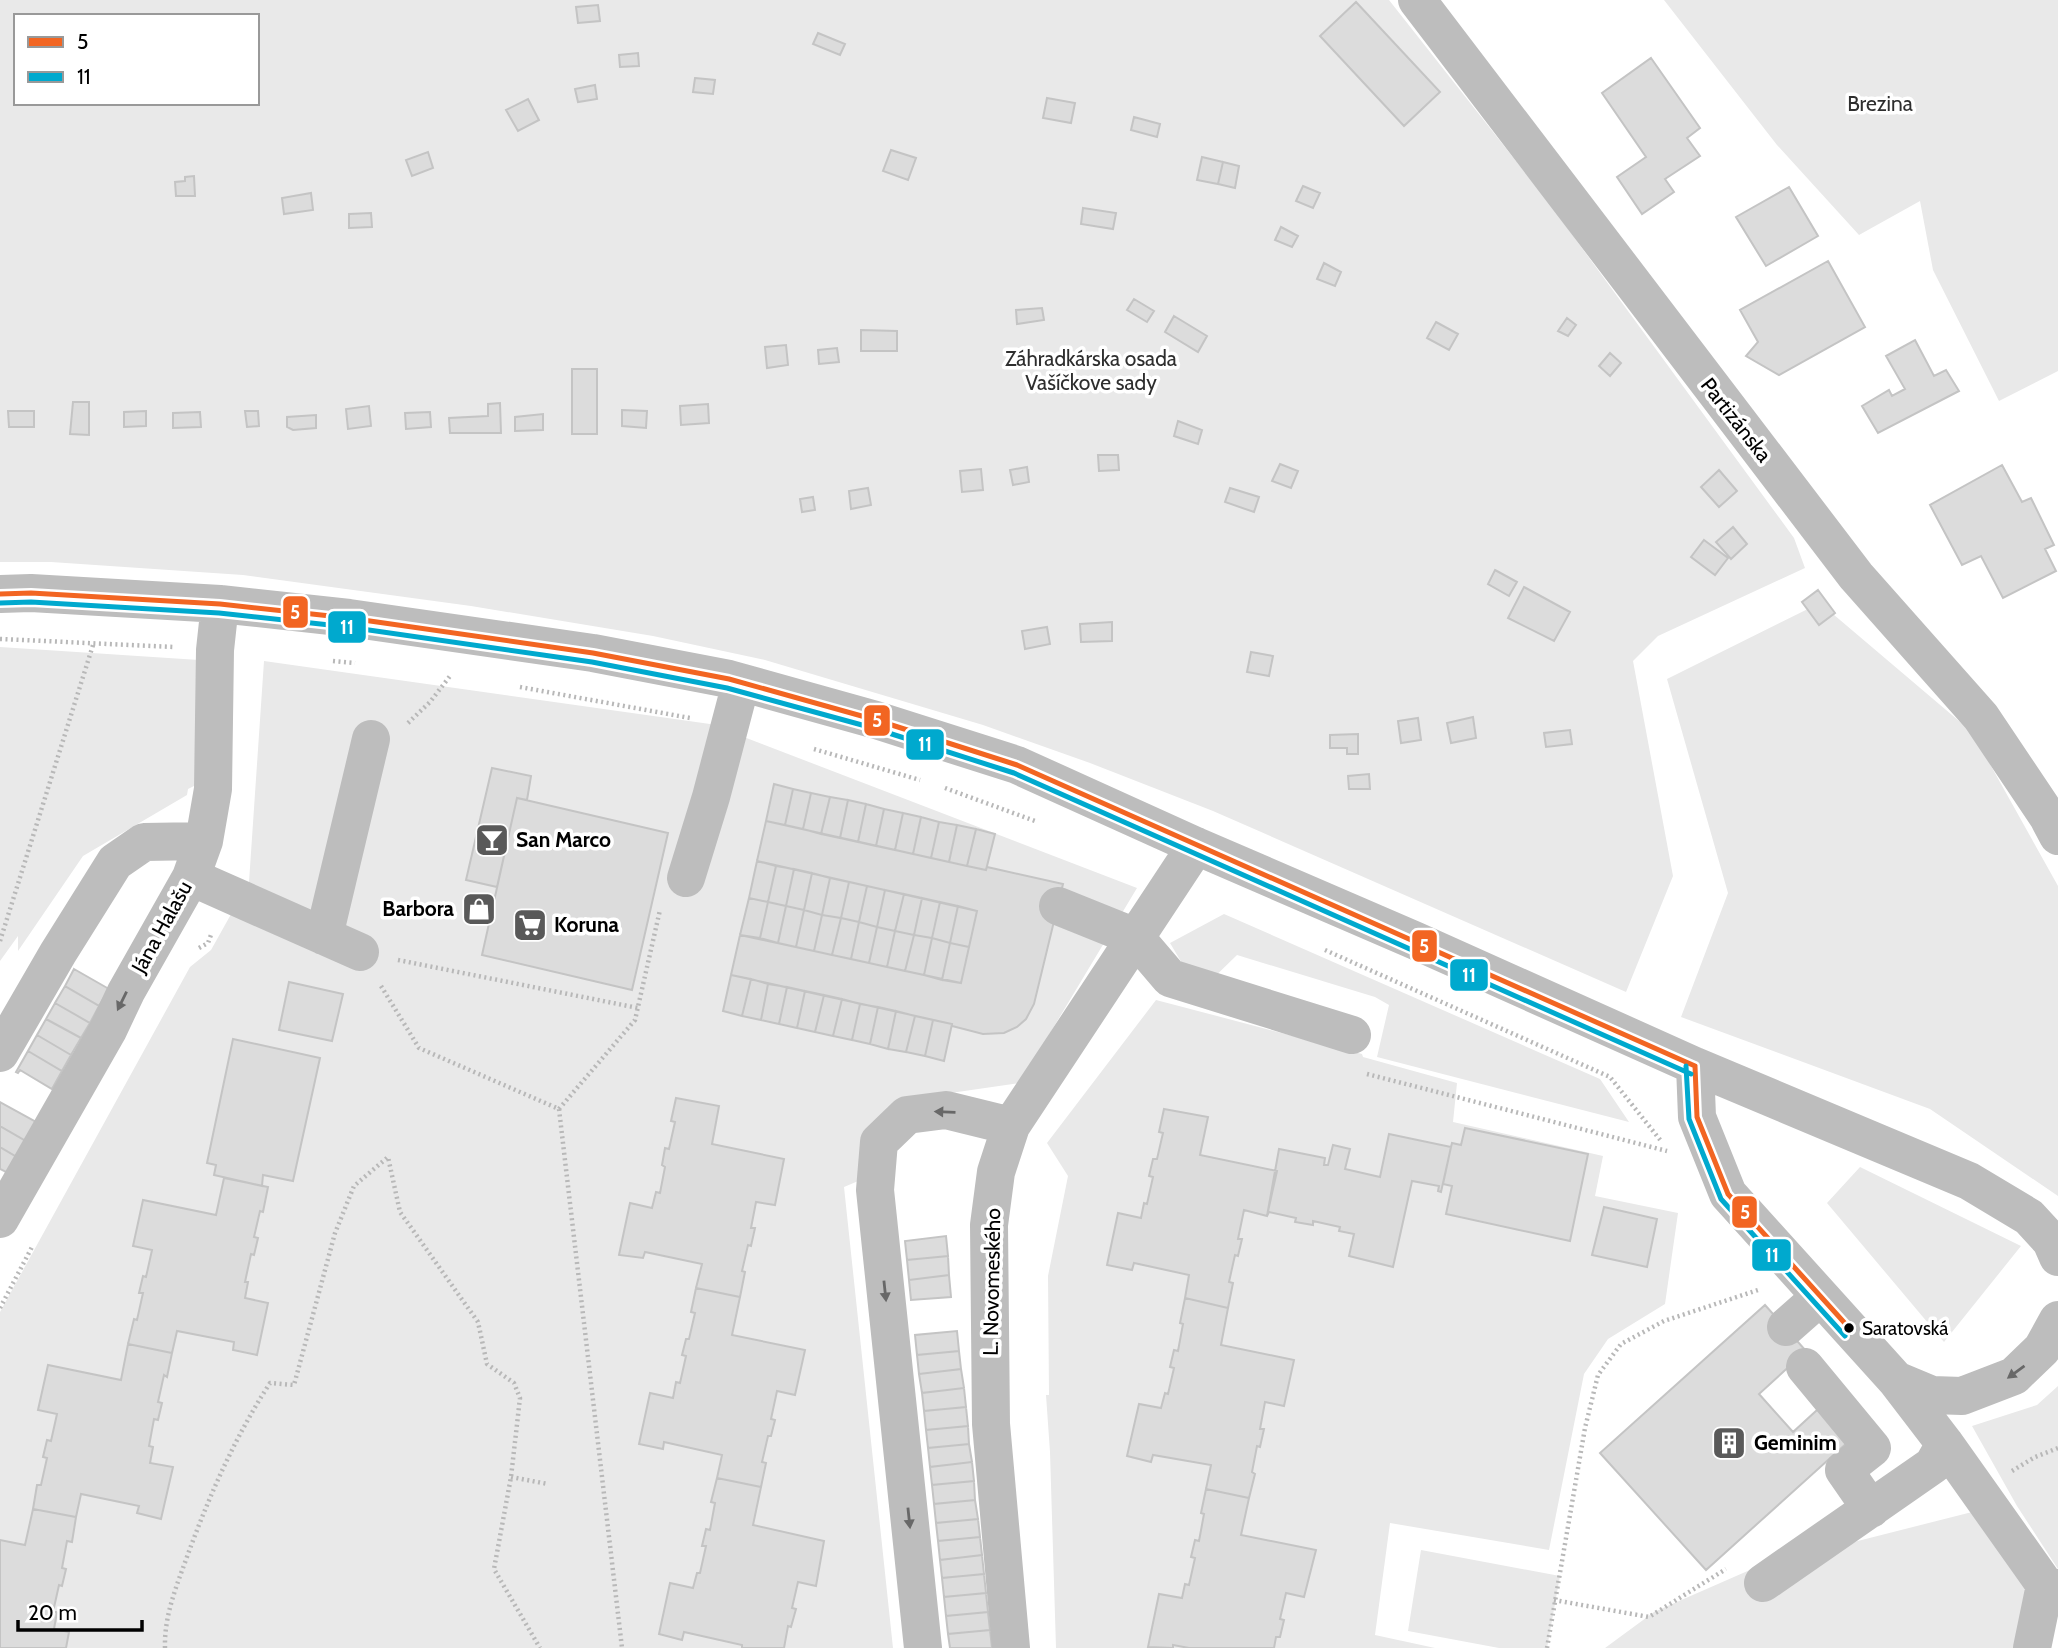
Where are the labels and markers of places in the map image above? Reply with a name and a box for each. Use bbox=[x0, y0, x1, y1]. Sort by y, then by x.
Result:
bar icon: San Marco bbox=[473, 821, 511, 859]
place label: San Marco bbox=[516, 827, 611, 852]
shop icon: Barbora bbox=[460, 890, 498, 928]
place label: Barbora bbox=[382, 896, 455, 921]
supermarket icon: Koruna bbox=[511, 906, 549, 944]
place label: Koruna bbox=[554, 912, 620, 937]
place label: Saratovská bbox=[1862, 1317, 1948, 1340]
marker: Saratovská bbox=[1842, 1321, 1856, 1335]
building icon: Geminim bbox=[1710, 1424, 1748, 1462]
place label: Geminim bbox=[1754, 1430, 1837, 1455]

